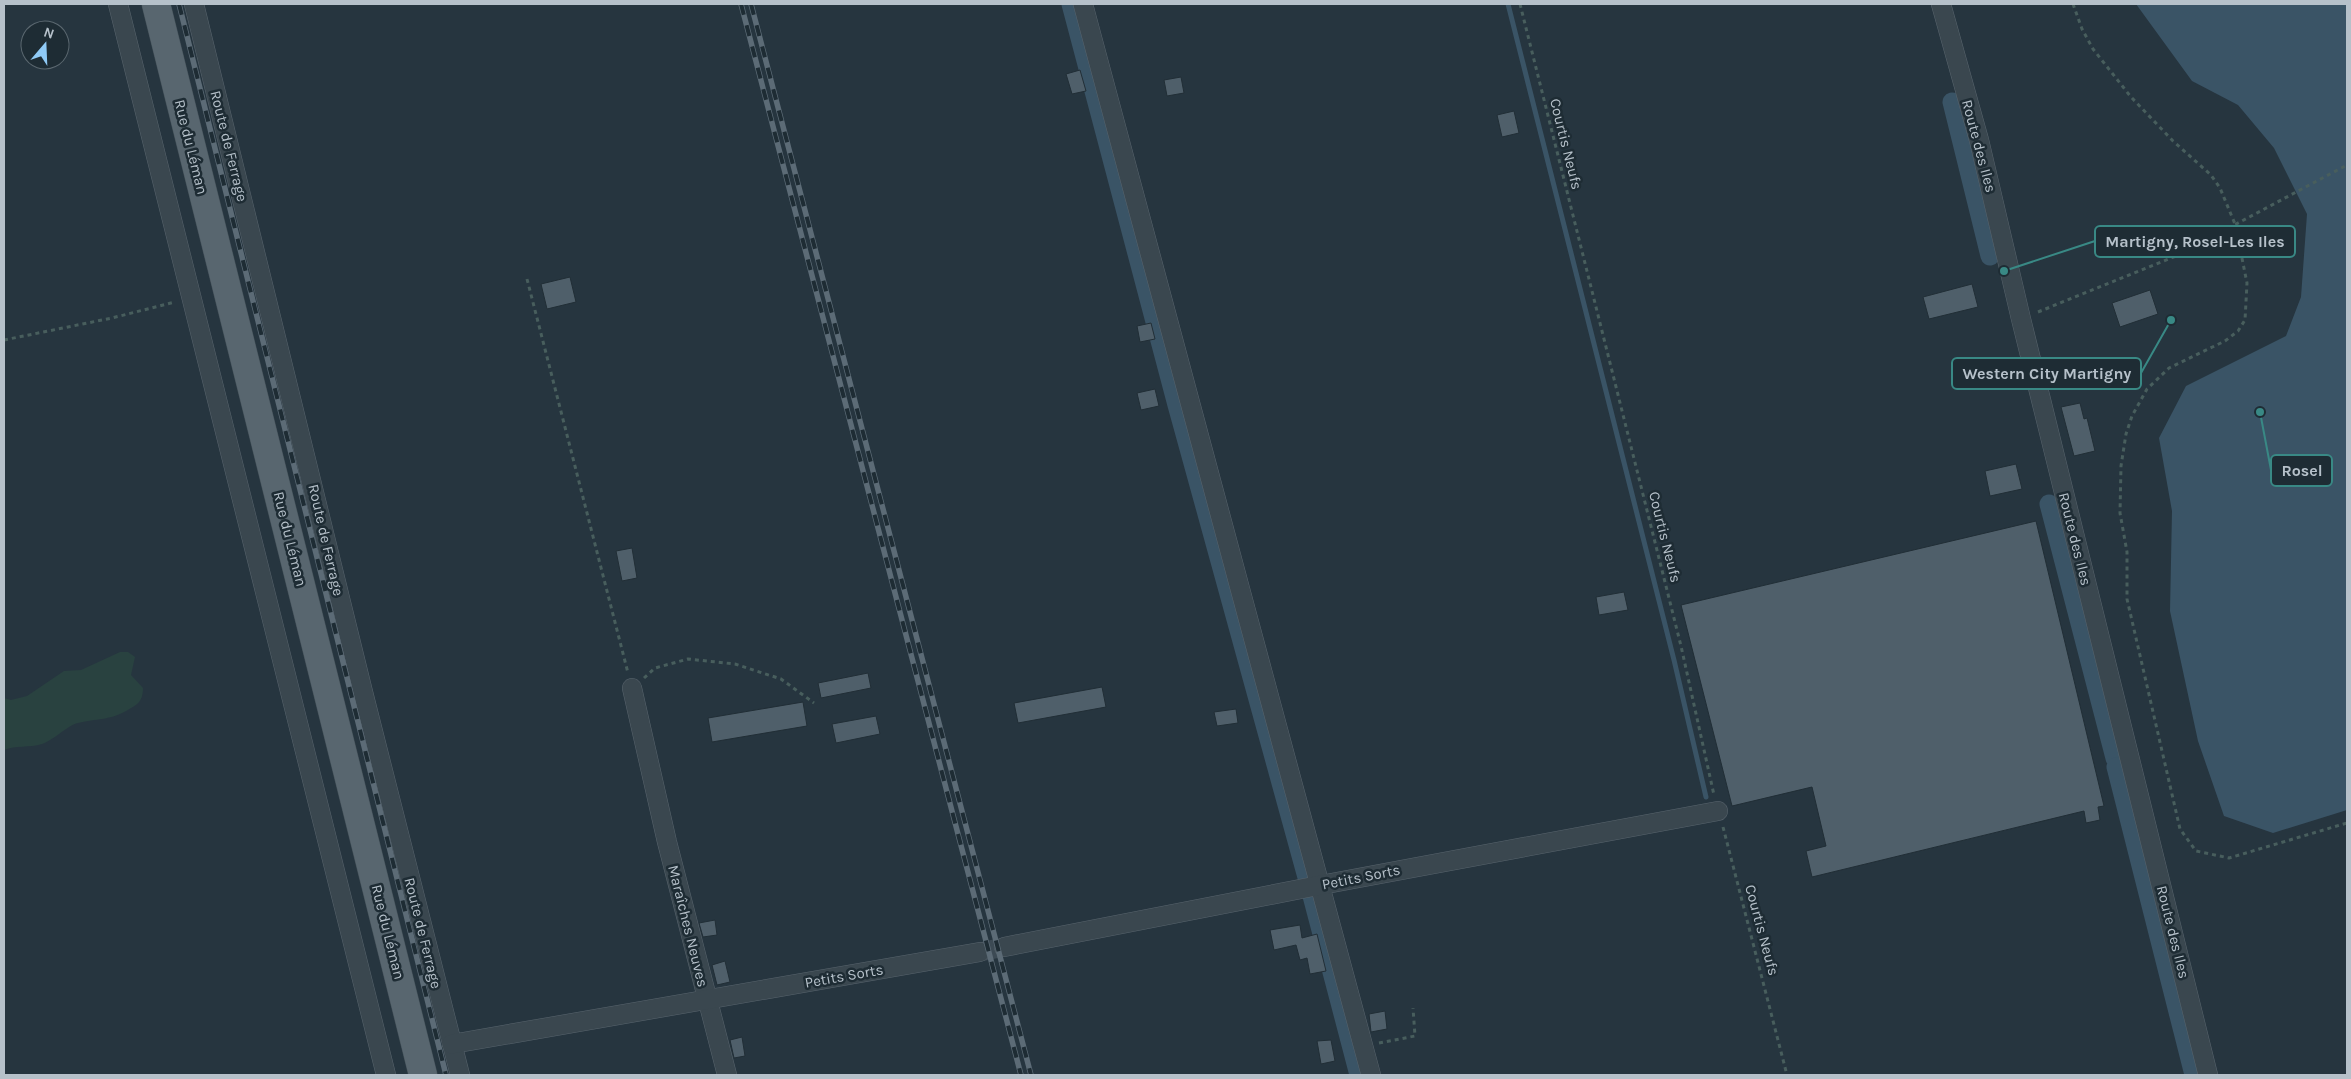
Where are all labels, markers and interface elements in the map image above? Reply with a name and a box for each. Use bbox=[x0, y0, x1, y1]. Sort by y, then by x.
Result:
north arrow bbox=[20, 20, 70, 70]
text: N bbox=[42, 24, 57, 43]
street label: Route de Ferrage bbox=[206, 89, 252, 203]
street label: Courtis Neufs bbox=[1546, 97, 1586, 191]
street label: Rue du Léman bbox=[171, 98, 211, 196]
street label: Route des Iles bbox=[1958, 98, 2000, 194]
callout: Martigny, Rosel-Les Iles bbox=[2095, 226, 2295, 257]
text: Martigny, Rosel-Les Iles bbox=[2105, 232, 2285, 251]
callout: Western City Martigny bbox=[1952, 358, 2141, 389]
text: Western City Martigny bbox=[1963, 364, 2131, 383]
callout: Rosel bbox=[2271, 455, 2332, 486]
text: Rosel bbox=[2281, 461, 2323, 480]
street label: Route de Ferrage bbox=[304, 482, 348, 598]
street label: Rue du Léman bbox=[270, 490, 310, 588]
street label: Courtis Neufs bbox=[1645, 490, 1685, 584]
street label: Route des Iles bbox=[2055, 491, 2095, 587]
street label: Petits Sorts bbox=[1320, 861, 1402, 893]
street label: Maraîches Neuves bbox=[664, 863, 712, 989]
street label: Route de Ferrage bbox=[400, 876, 446, 990]
street label: Rue du Léman bbox=[368, 883, 408, 981]
street label: Courtis Neufs bbox=[1741, 883, 1783, 977]
street label: Route des Iles bbox=[2153, 884, 2193, 980]
street label: Petits Sorts bbox=[803, 960, 885, 992]

